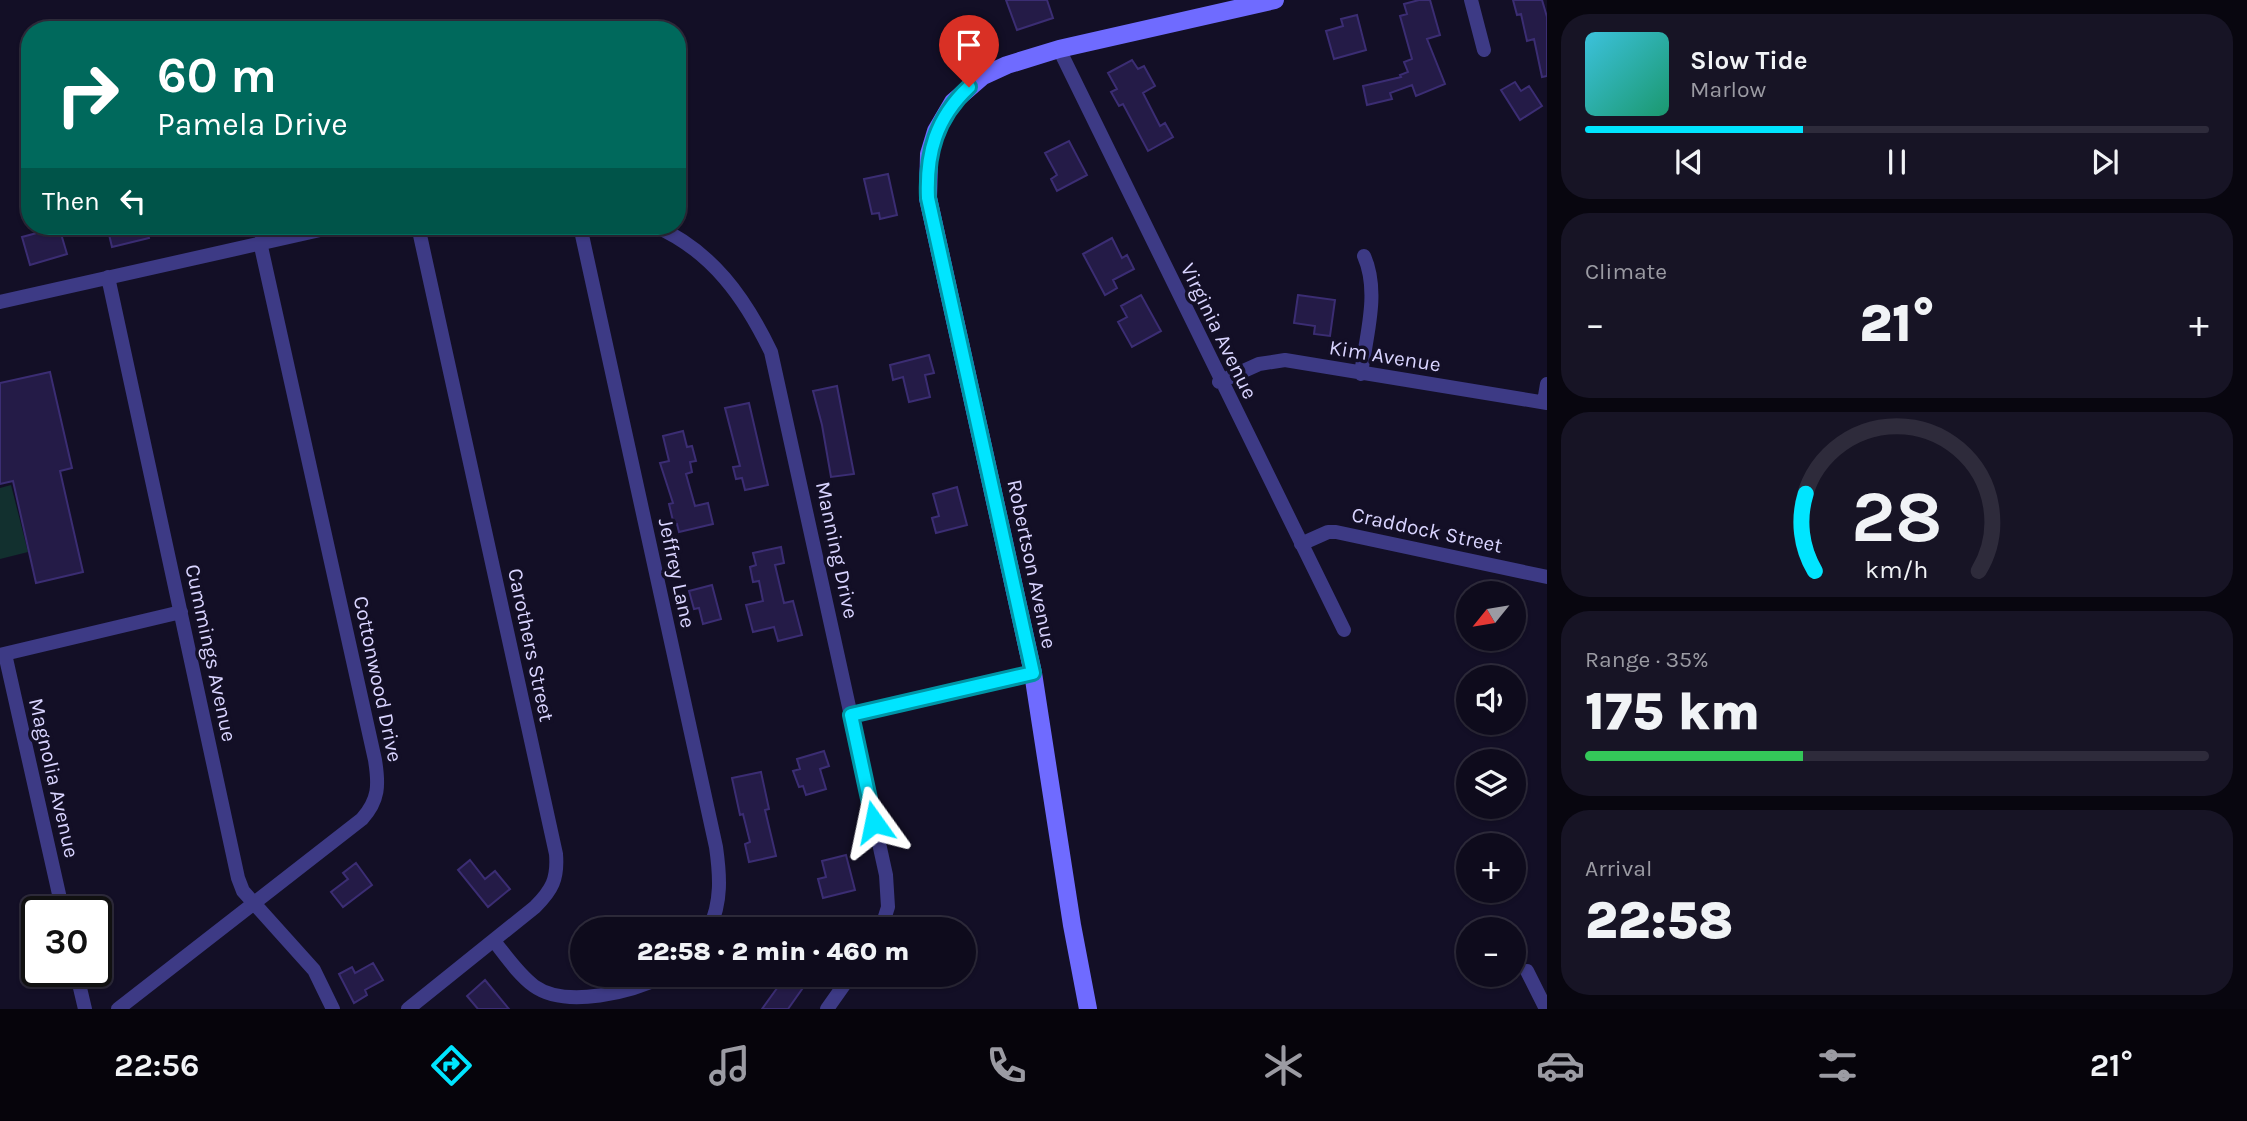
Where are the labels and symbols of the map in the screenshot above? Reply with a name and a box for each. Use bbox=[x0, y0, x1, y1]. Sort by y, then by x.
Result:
pin bbox=[939, 15, 999, 87]
street label: Virginia Avenue bbox=[1176, 259, 1262, 403]
street label: Kim Avenue bbox=[1327, 335, 1443, 377]
street label: Robertson Avenue bbox=[1002, 477, 1062, 651]
street label: Manning Drive bbox=[811, 479, 863, 621]
street label: Craddock Street bbox=[1349, 502, 1505, 558]
street label: Jeffrey Lane bbox=[654, 516, 700, 630]
street label: Cummings Avenue bbox=[180, 562, 242, 744]
street label: Carothers Street bbox=[503, 566, 559, 724]
north arrow bbox=[1456, 581, 1526, 651]
street label: Cottonwood Drive bbox=[349, 594, 407, 764]
street label: Magnolia Avenue bbox=[24, 696, 84, 860]
position arrow bbox=[837, 785, 911, 859]
speed limit sign: 30 bbox=[21, 896, 112, 987]

